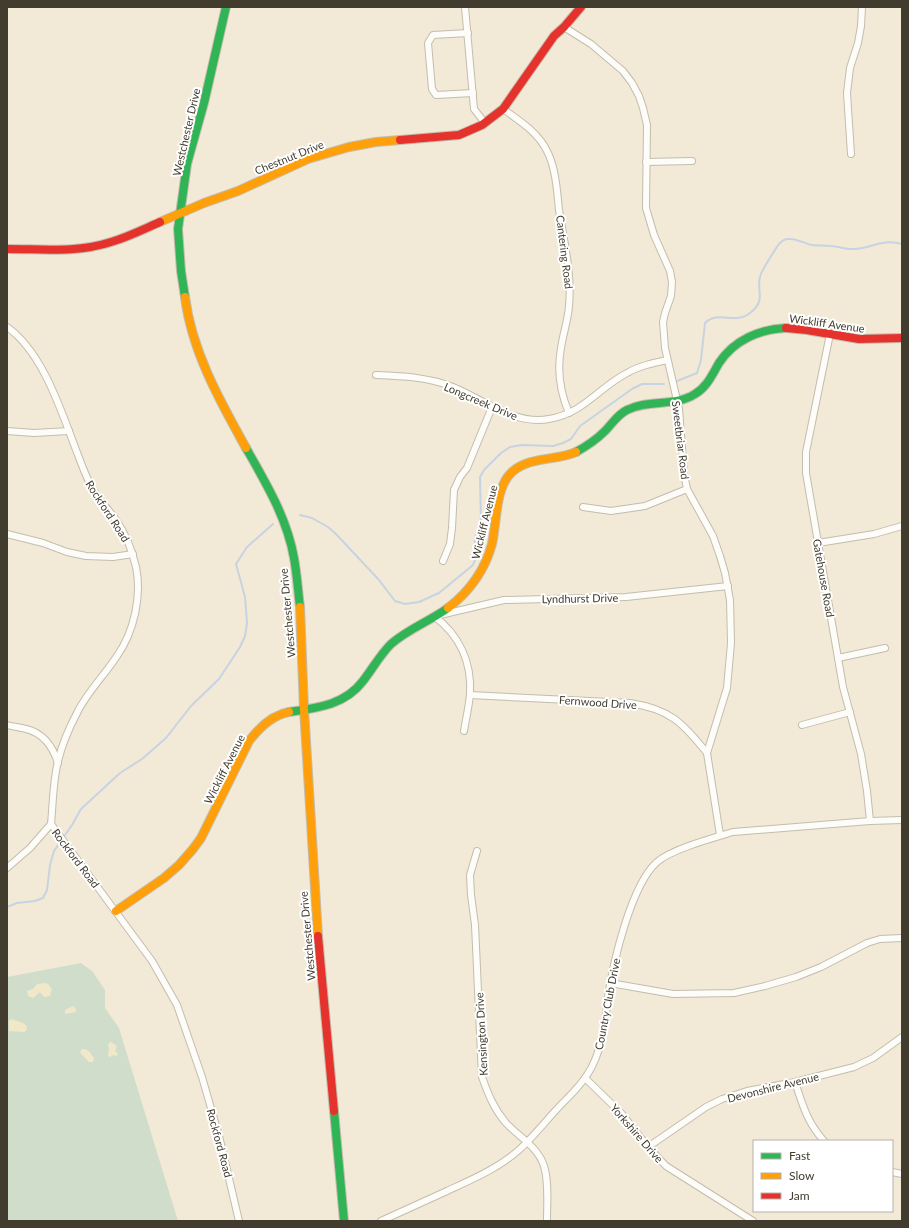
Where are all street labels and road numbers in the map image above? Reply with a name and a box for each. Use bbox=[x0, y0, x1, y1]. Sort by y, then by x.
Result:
street label: Westchester Drive bbox=[170, 87, 202, 177]
street label: Chestnut Drive bbox=[253, 137, 326, 177]
street label: Cantering Road bbox=[554, 214, 576, 290]
street label: Wickliff Avenue bbox=[788, 311, 866, 335]
street label: Longcreek Drive bbox=[442, 380, 520, 422]
street label: Sweetbriar Road bbox=[670, 400, 692, 480]
street label: Rockford Road bbox=[83, 478, 133, 544]
street label: Wickliff Avenue bbox=[468, 483, 500, 560]
street label: Gatehouse Road bbox=[811, 538, 837, 618]
street label: Westchester Drive bbox=[277, 568, 297, 658]
street label: Lyndhurst Drive bbox=[542, 591, 619, 605]
street label: Fernwood Drive bbox=[559, 693, 638, 711]
street label: Wickliff Avenue bbox=[201, 732, 247, 806]
street label: Rockford Road bbox=[50, 826, 102, 890]
street label: Westchester Drive bbox=[297, 891, 317, 981]
street label: Country Club Drive bbox=[592, 957, 622, 1051]
street label: Kensington Drive bbox=[472, 992, 490, 1076]
street label: Devonshire Avenue bbox=[726, 1069, 820, 1105]
street label: Yorkshire Drive bbox=[608, 1101, 666, 1165]
street label: Rockford Road bbox=[205, 1107, 235, 1179]

